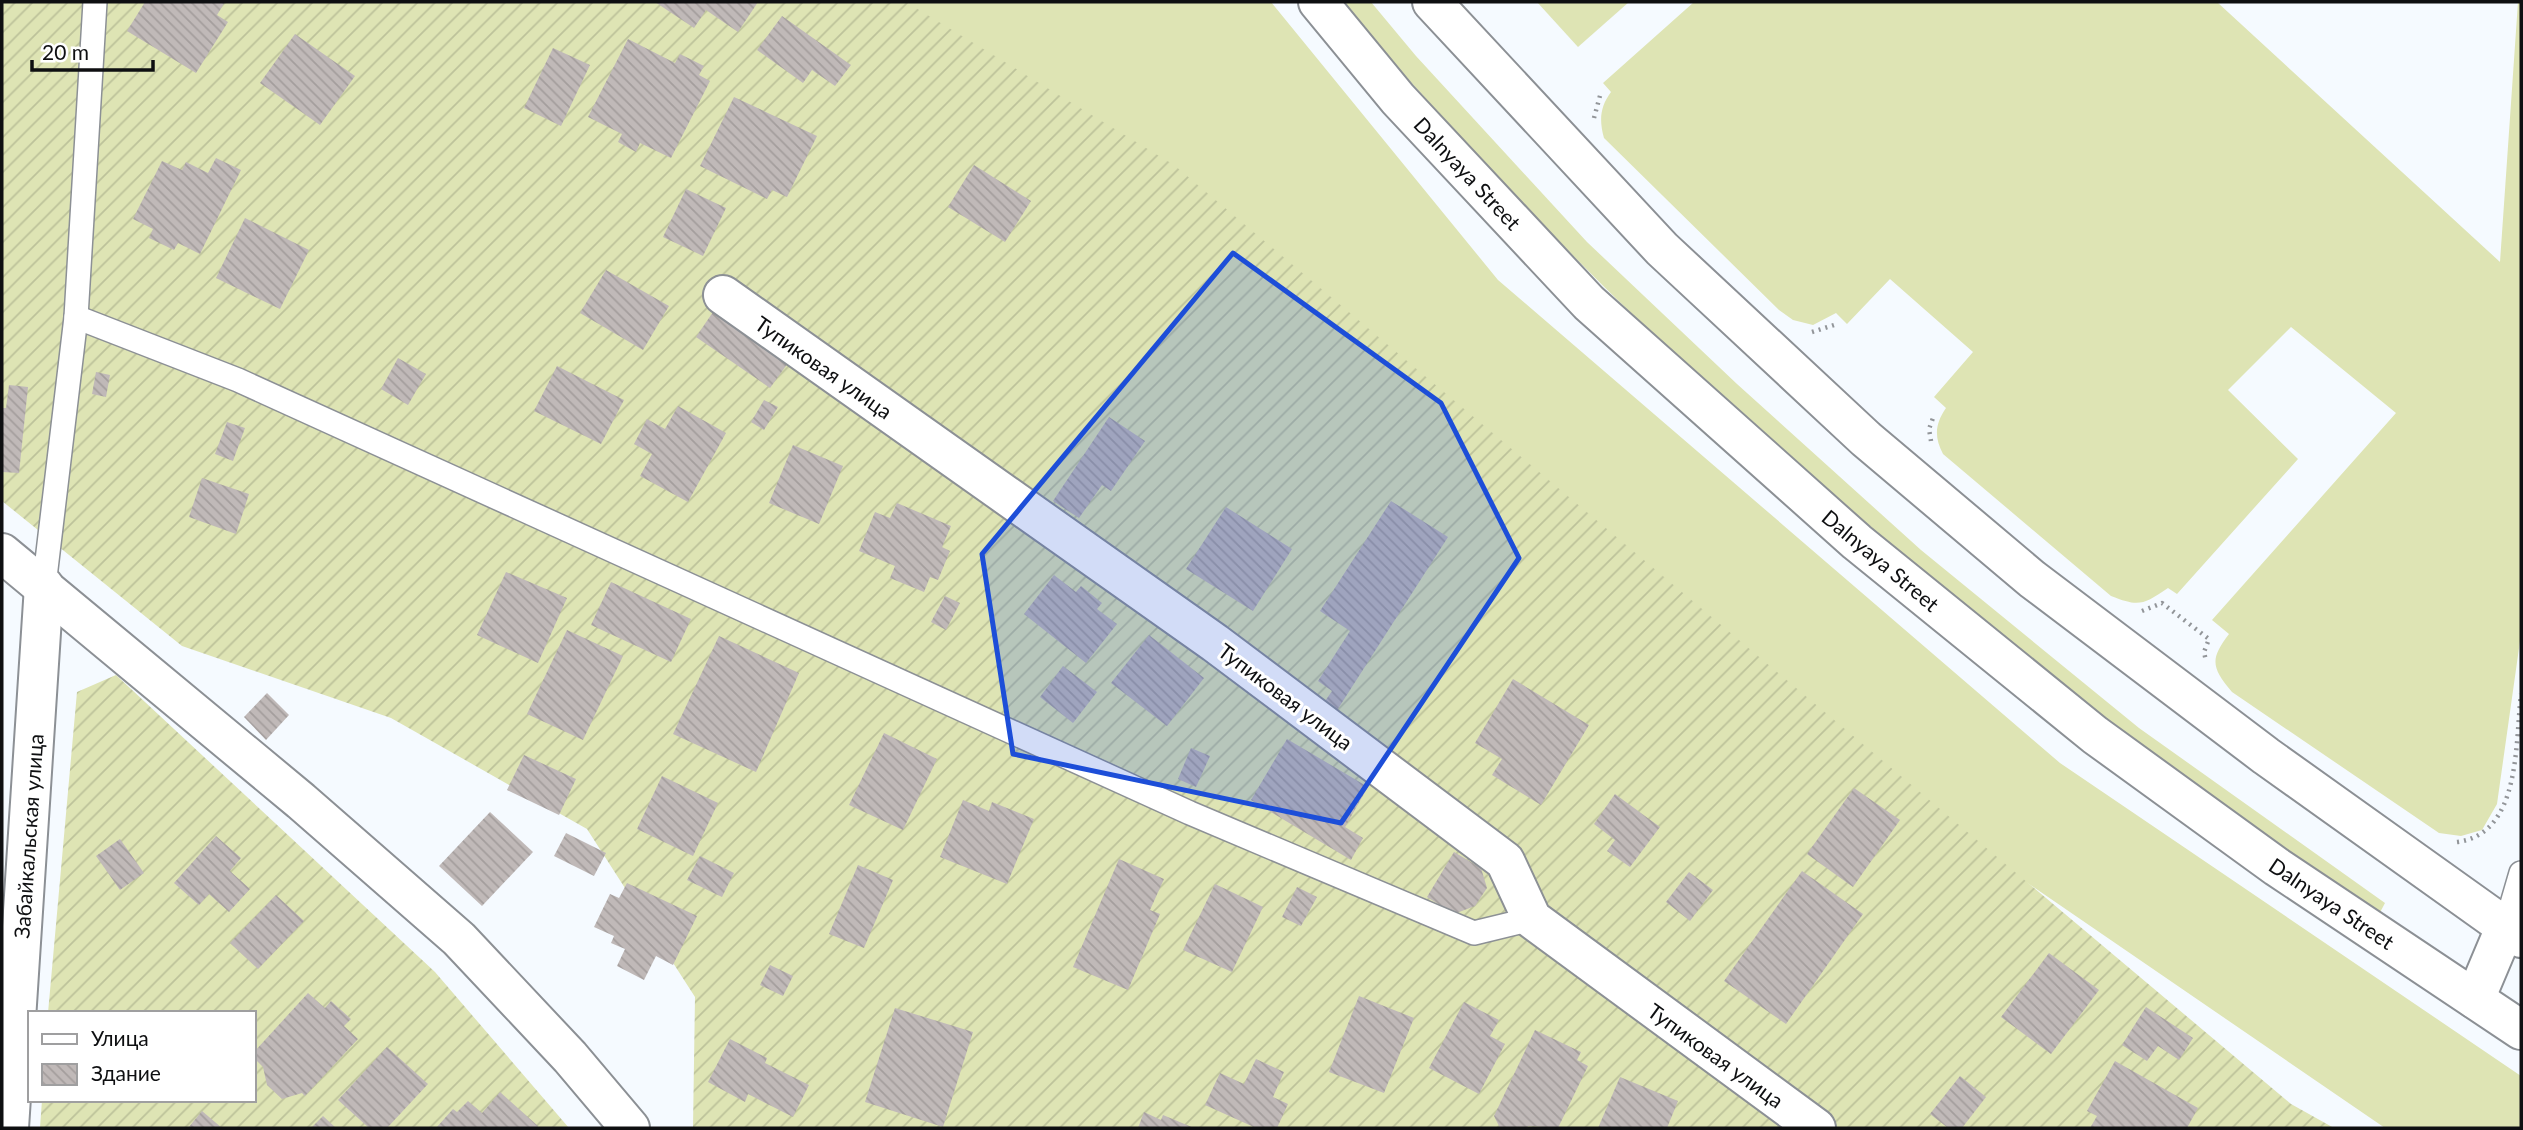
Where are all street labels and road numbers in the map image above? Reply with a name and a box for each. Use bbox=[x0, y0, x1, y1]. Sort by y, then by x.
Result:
street label: Dalnyaya Street bbox=[1409, 111, 1527, 235]
street label: Тупиковая улица bbox=[751, 310, 897, 424]
street label: Dalnyaya Street bbox=[1817, 504, 1945, 616]
street label: Тупиковая улица bbox=[1214, 637, 1358, 755]
street label: Забайкальская улица bbox=[8, 733, 48, 939]
street label: Dalnyaya Street bbox=[2265, 852, 2400, 954]
street label: Тупиковая улица bbox=[1643, 997, 1789, 1113]

